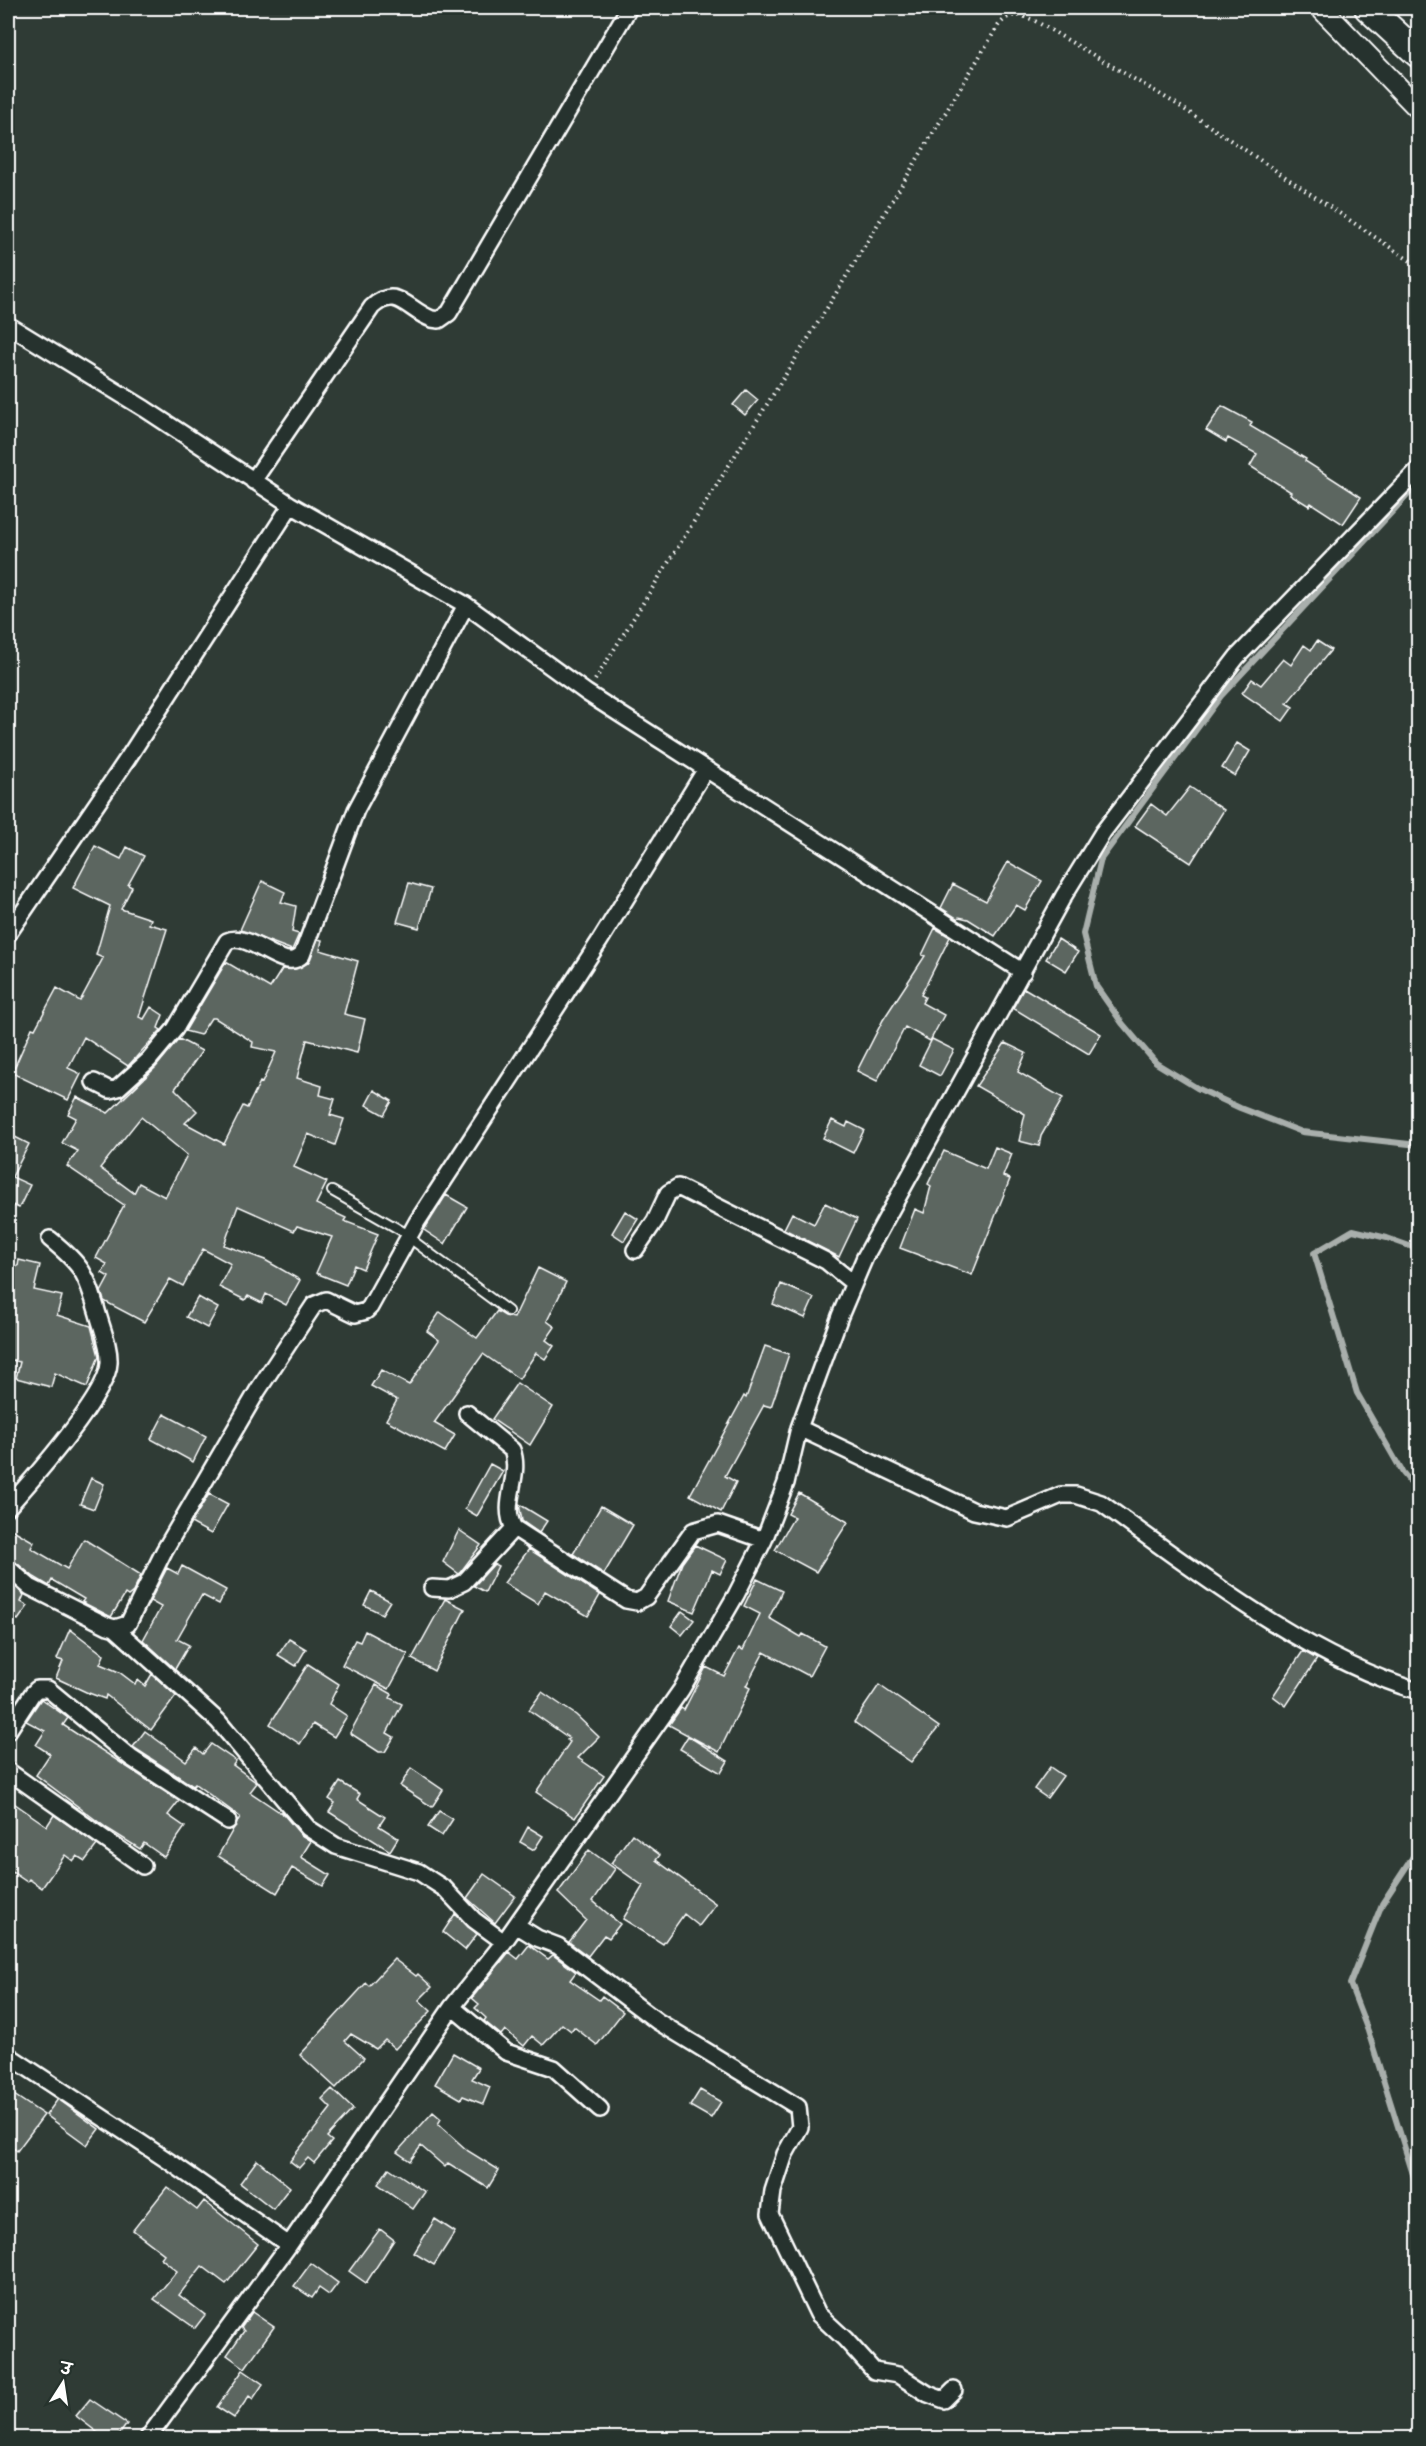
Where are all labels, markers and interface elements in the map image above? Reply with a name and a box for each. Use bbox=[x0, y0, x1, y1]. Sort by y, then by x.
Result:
north arrow bbox=[33, 2353, 93, 2413]
text: उ bbox=[57, 2356, 75, 2379]

